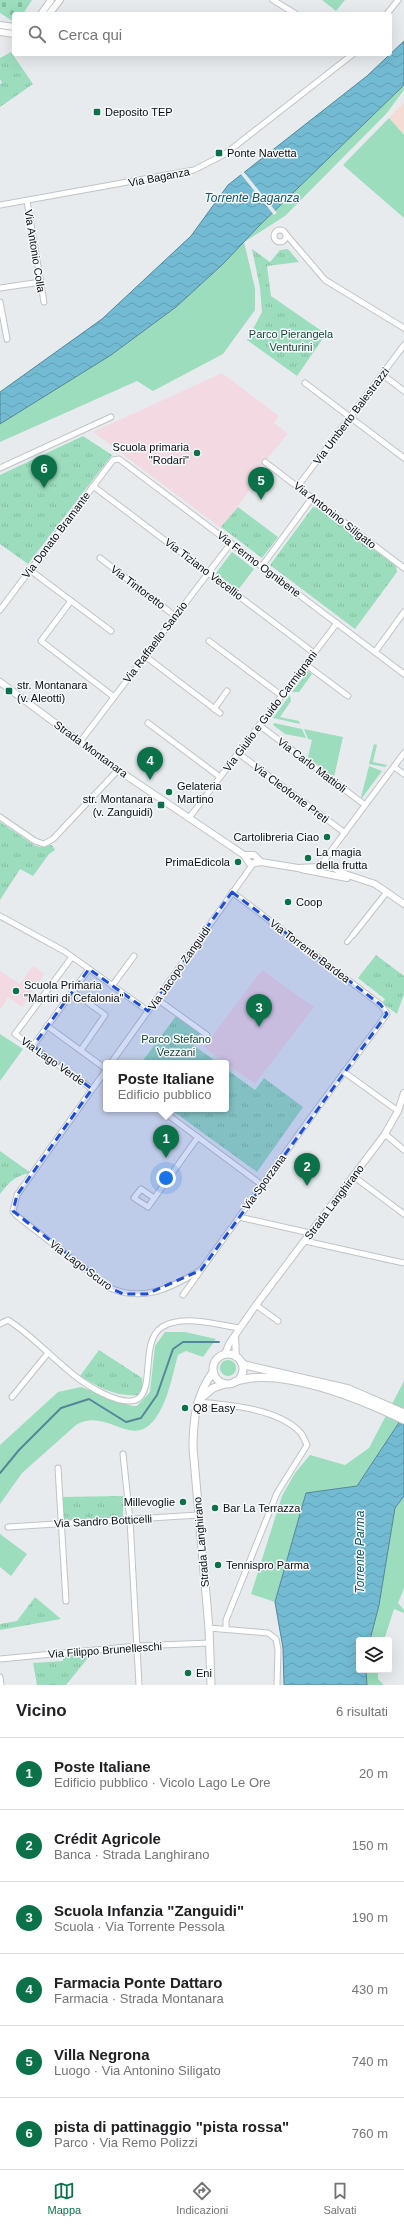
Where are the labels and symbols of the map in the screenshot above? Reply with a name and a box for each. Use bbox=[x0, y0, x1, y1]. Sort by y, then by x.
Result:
place label: Deposito TEP bbox=[105, 106, 173, 118]
marker: Deposito TEP bbox=[92, 107, 102, 117]
place label: Ponte Navetta bbox=[227, 147, 298, 159]
marker: Ponte Navetta bbox=[214, 148, 224, 158]
street label: Via Baganza bbox=[127, 165, 192, 189]
water label: Torrente Baganza bbox=[205, 191, 300, 205]
street label: Via Antonio Colla bbox=[23, 209, 48, 294]
park label: Parco Pierangela Venturini bbox=[249, 328, 334, 353]
street label: Via Umberto Balestrazzi bbox=[311, 365, 391, 467]
place label: Scuola primaria "Rodari" bbox=[113, 441, 190, 466]
marker: Scuola primaria "Rodari" bbox=[192, 448, 202, 458]
pin: 6 bbox=[31, 455, 57, 488]
pin: 5 bbox=[248, 467, 274, 500]
street label: Via Antonino Siligato bbox=[292, 479, 378, 551]
street label: Via Donato Bramante bbox=[20, 489, 92, 581]
street label: Via Fermo Ognibene bbox=[215, 529, 303, 599]
street label: Via Tiziano Vecellio bbox=[163, 536, 245, 602]
street label: Via Tintoretto bbox=[109, 563, 167, 611]
street label: Via Raffaello Sanzio bbox=[121, 599, 189, 685]
street label: Via Giulio e Guido Carmignani bbox=[221, 648, 319, 774]
place label: str. Montanara (v. Aleotti) bbox=[17, 679, 88, 704]
marker: str. Montanara (v. Aleotti) bbox=[4, 686, 14, 696]
street label: Strada Montanara bbox=[52, 718, 131, 780]
street label: Via Carlo Mattioli bbox=[275, 735, 349, 795]
pin: 4 bbox=[137, 747, 163, 780]
street label: Via Cleofonte Preti bbox=[251, 761, 331, 825]
place label: Gelateria Martino bbox=[177, 780, 223, 805]
marker: Gelateria Martino bbox=[164, 787, 174, 797]
place label: str. Montanara (v. Zanguidi) bbox=[83, 793, 154, 818]
marker: str. Montanara (v. Zanguidi) bbox=[156, 800, 166, 810]
place label: Cartolibreria Ciao bbox=[233, 831, 319, 843]
marker: Cartolibreria Ciao bbox=[322, 832, 332, 842]
place label: La magia della frutta bbox=[316, 846, 368, 871]
marker: La magia della frutta bbox=[303, 853, 313, 863]
place label: PrimaEdicola bbox=[165, 856, 231, 868]
marker: PrimaEdicola bbox=[233, 857, 243, 867]
place label: Coop bbox=[296, 896, 322, 908]
marker: Coop bbox=[283, 897, 293, 907]
street label: Via Torrente Bardea bbox=[267, 917, 353, 986]
street label: Via Jacopo Zanguidi bbox=[146, 924, 212, 1012]
place label: Scuola Primaria "Martiri di Cefalonia" bbox=[24, 979, 124, 1004]
marker: Scuola Primaria "Martiri di Cefalonia" bbox=[11, 986, 21, 996]
pin: 3 bbox=[246, 994, 272, 1027]
park label: Parco Stefano Vezzani bbox=[141, 1033, 211, 1058]
street label: Via Lago Verde bbox=[19, 1035, 87, 1087]
pin: 1 bbox=[153, 1125, 179, 1158]
street label: Via Sporzana bbox=[240, 1151, 289, 1212]
pin: 2 bbox=[294, 1153, 320, 1186]
street label: Strada Langhirano bbox=[302, 1162, 366, 1242]
your location bbox=[156, 1168, 176, 1188]
street label: Via Lago Scuro bbox=[47, 1238, 115, 1292]
place label: Q8 Easy bbox=[193, 1402, 236, 1414]
marker: Q8 Easy bbox=[180, 1403, 190, 1413]
place label: Millevoglie bbox=[124, 1496, 175, 1508]
street label: Strada Langhirano bbox=[191, 1496, 211, 1588]
marker: Millevoglie bbox=[178, 1497, 188, 1507]
place label: Bar La Terrazza bbox=[223, 1502, 301, 1514]
marker: Bar La Terrazza bbox=[210, 1503, 220, 1513]
water label: Torrente Parma bbox=[353, 1510, 367, 1593]
street label: Via Sandro Botticelli bbox=[54, 1512, 152, 1530]
place label: Tennispro Parma bbox=[226, 1559, 310, 1571]
marker: Tennispro Parma bbox=[213, 1560, 223, 1570]
street label: Via Filippo Brunelleschi bbox=[48, 1640, 162, 1660]
place label: Eni bbox=[196, 1667, 212, 1679]
marker: Eni bbox=[183, 1668, 193, 1678]

